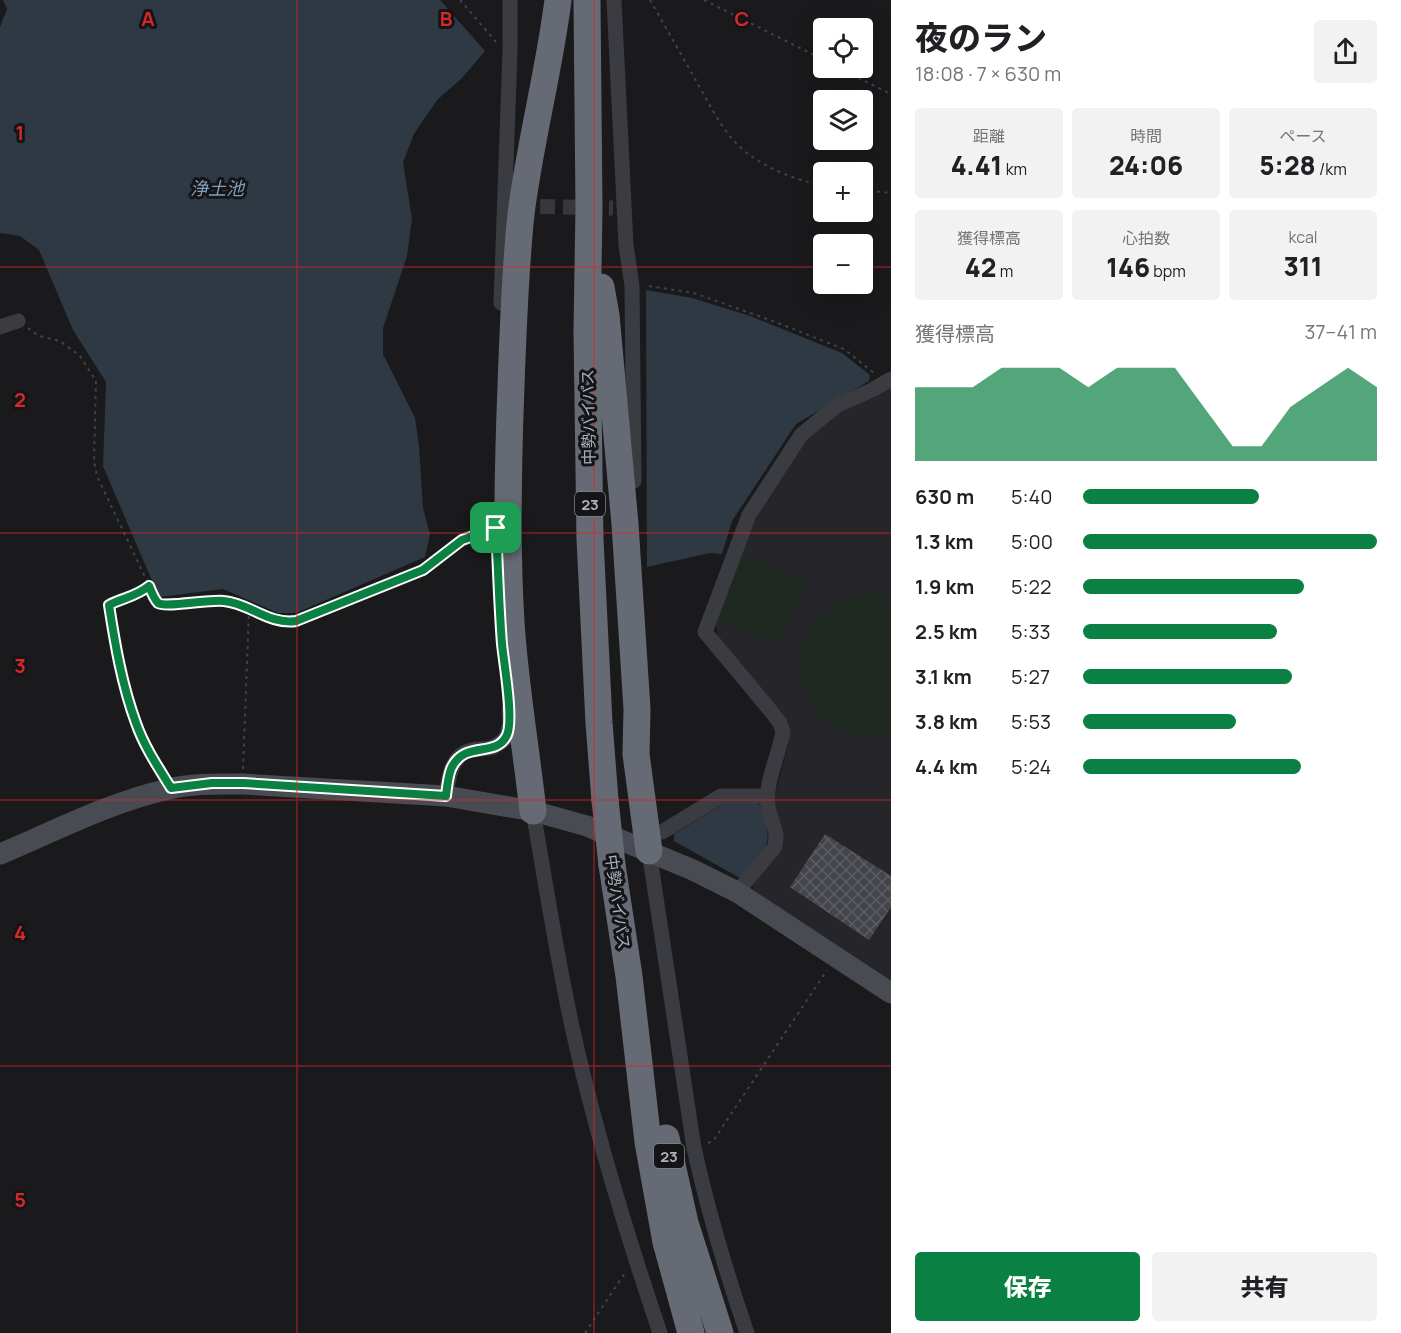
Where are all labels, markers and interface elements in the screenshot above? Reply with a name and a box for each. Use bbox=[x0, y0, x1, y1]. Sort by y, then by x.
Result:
text: A bbox=[141, 5, 155, 32]
text: B bbox=[440, 5, 453, 32]
text: C bbox=[735, 5, 749, 32]
text: 夜のラン bbox=[915, 15, 1047, 60]
map controls bbox=[813, 18, 873, 294]
button: locate bbox=[813, 18, 873, 78]
button: share bbox=[1314, 20, 1377, 83]
text: 18:08 · 7 × 630 m bbox=[915, 60, 1061, 87]
button: layers bbox=[813, 90, 873, 150]
text: 1 bbox=[16, 119, 24, 146]
text: 距離 bbox=[973, 125, 1005, 147]
text: 時間 bbox=[1130, 125, 1162, 147]
text: ペース bbox=[1279, 125, 1327, 147]
text: 4.41 bbox=[951, 147, 1002, 183]
text: 24:06 bbox=[1109, 147, 1183, 183]
text: 5:28 bbox=[1259, 147, 1316, 183]
text: km bbox=[1002, 158, 1027, 180]
text: /km bbox=[1316, 158, 1347, 180]
button: + bbox=[813, 162, 873, 222]
water label: 浄土池 bbox=[190, 176, 246, 200]
text: kcal bbox=[1288, 226, 1318, 248]
text: 獲得標高 bbox=[957, 227, 1021, 249]
text: 心拍数 bbox=[1122, 227, 1170, 249]
button: − bbox=[813, 234, 873, 294]
text: 311 bbox=[1284, 248, 1322, 284]
text: 42 bbox=[965, 249, 996, 285]
text: 146 bbox=[1106, 249, 1150, 285]
text: m bbox=[996, 260, 1013, 282]
text: bpm bbox=[1150, 260, 1186, 282]
text: 37–41 m bbox=[1304, 318, 1377, 345]
text: 獲得標高 bbox=[915, 320, 995, 347]
street label: 中勢バイパス bbox=[576, 369, 600, 465]
text: 2 bbox=[14, 386, 26, 413]
text: 630 m bbox=[915, 483, 974, 510]
text: 5:40 bbox=[1011, 483, 1053, 510]
road number: 23 bbox=[575, 492, 605, 516]
pin bbox=[470, 502, 521, 553]
icon: arrive bbox=[479, 511, 512, 544]
text: 1.3 km bbox=[915, 528, 973, 555]
text: 5:00 bbox=[1011, 528, 1053, 555]
text: 1.9 km bbox=[915, 573, 974, 600]
text: 5:22 bbox=[1011, 573, 1051, 600]
text: 2.5 km bbox=[915, 618, 977, 645]
text: 5:33 bbox=[1011, 618, 1051, 645]
text: 3 bbox=[14, 652, 26, 679]
text: 3.1 km bbox=[915, 663, 972, 690]
text: 5:27 bbox=[1011, 663, 1050, 690]
text: 3.8 km bbox=[915, 708, 978, 735]
text: 5:53 bbox=[1011, 708, 1051, 735]
text: 4.4 km bbox=[915, 753, 978, 780]
text: 5:24 bbox=[1011, 753, 1051, 780]
street label: 中勢バイパス bbox=[600, 853, 636, 951]
text: 4 bbox=[14, 919, 26, 946]
road number: 23 bbox=[654, 1144, 684, 1168]
text: 5 bbox=[14, 1186, 26, 1213]
button: 保存 bbox=[915, 1252, 1140, 1321]
button: 共有 bbox=[1152, 1252, 1377, 1321]

